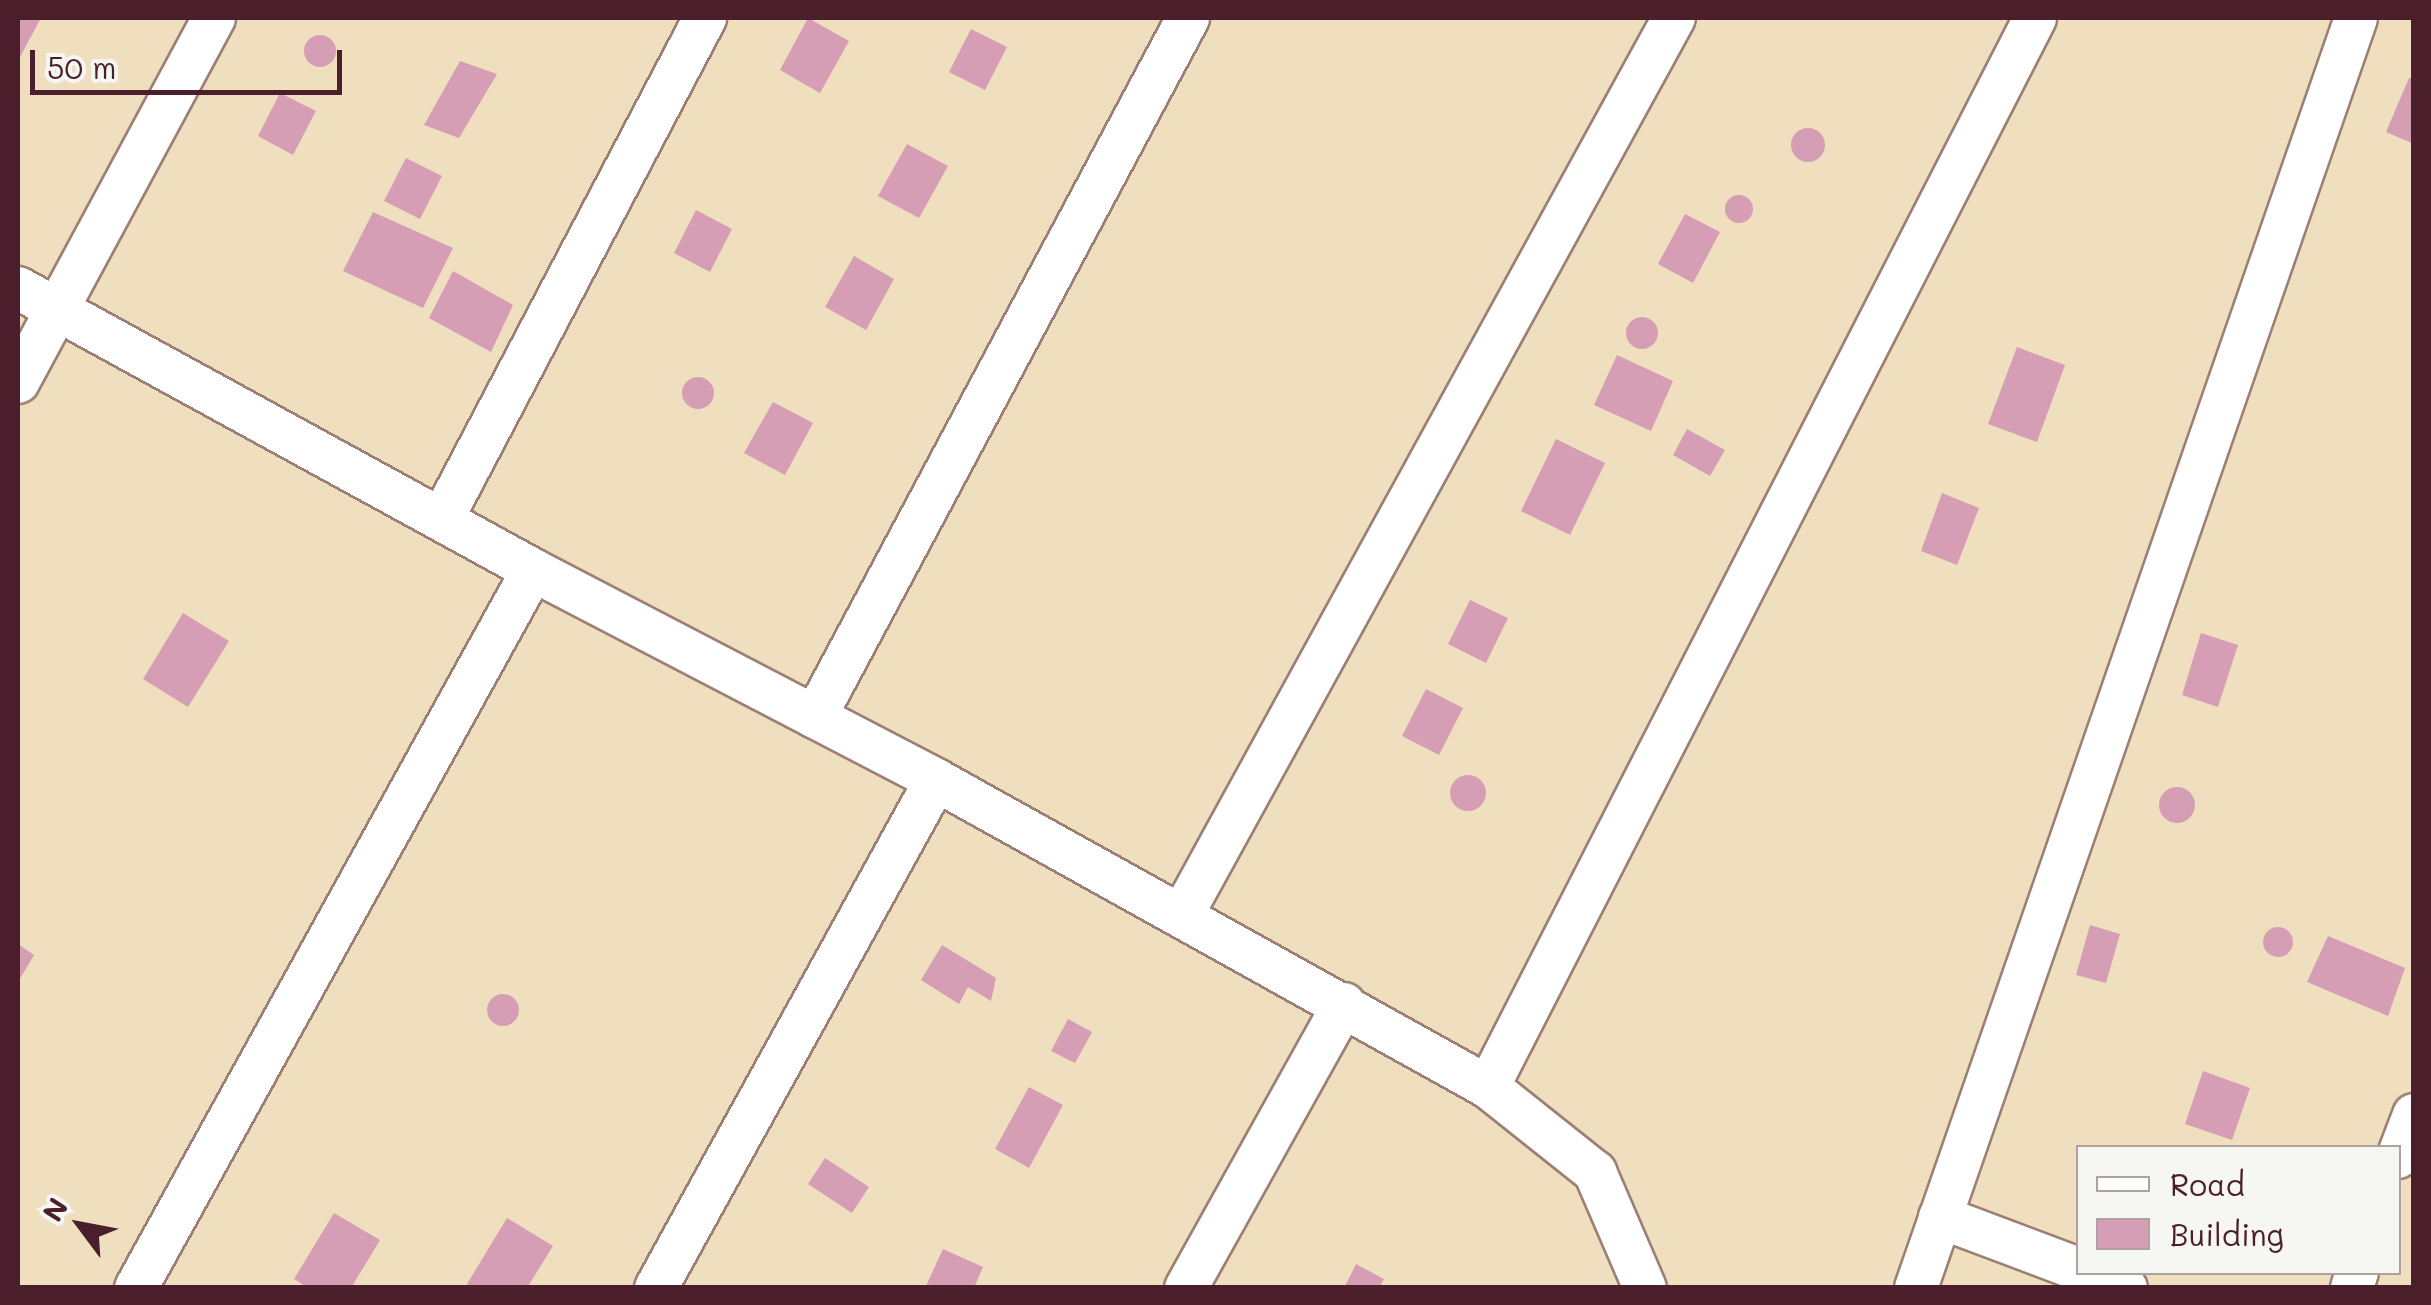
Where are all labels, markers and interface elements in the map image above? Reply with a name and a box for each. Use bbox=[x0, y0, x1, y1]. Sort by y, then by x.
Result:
scale bar bbox=[35, 30, 348, 92]
text: 50 m bbox=[47, 47, 117, 87]
legend bbox=[2076, 1145, 2401, 1275]
text: Road bbox=[2170, 1164, 2245, 1204]
north arrow bbox=[30, 1175, 130, 1275]
text: N bbox=[34, 1191, 75, 1228]
text: Building bbox=[2170, 1214, 2284, 1254]

